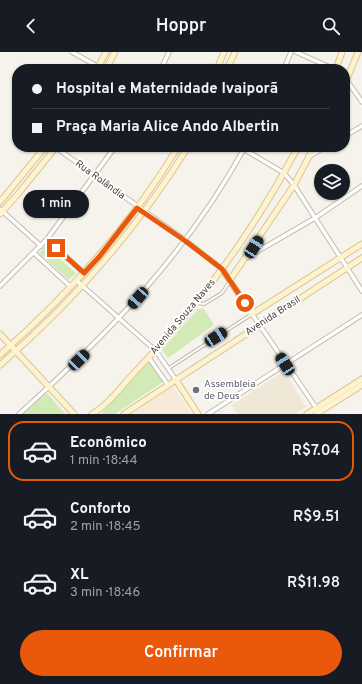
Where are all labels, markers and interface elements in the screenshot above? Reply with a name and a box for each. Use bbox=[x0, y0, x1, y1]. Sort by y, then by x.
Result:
icon: back bbox=[20, 15, 42, 37]
text: Hoppr bbox=[156, 15, 206, 38]
icon: search bbox=[320, 15, 342, 37]
text: Hospital e Maternidade Ivaiporã bbox=[56, 80, 278, 99]
text: Praça Maria Alice Ando Albertin bbox=[56, 118, 279, 137]
street label: Rua Rolândia bbox=[72, 157, 128, 203]
map controls bbox=[314, 164, 350, 200]
button: layers bbox=[314, 164, 350, 200]
callout: 1 min bbox=[23, 190, 89, 218]
text: 1 min bbox=[41, 196, 71, 212]
car bbox=[242, 234, 266, 260]
route end bbox=[47, 239, 65, 257]
street label: Avenida Souza Naves bbox=[147, 276, 219, 358]
car bbox=[126, 285, 150, 311]
street label: Avenida Brasil bbox=[243, 293, 303, 339]
route start bbox=[236, 294, 254, 312]
car bbox=[203, 325, 229, 349]
car bbox=[66, 347, 92, 373]
car bbox=[273, 351, 297, 377]
place label: Assembleia de Deus bbox=[204, 378, 255, 403]
marker: Assembleia de Deus bbox=[191, 385, 201, 395]
icon: car bbox=[22, 433, 58, 469]
text: Econômico bbox=[70, 434, 147, 453]
text: R$7.04 bbox=[292, 442, 340, 461]
text: 1 min · 18:44 bbox=[70, 453, 138, 469]
icon: car bbox=[22, 499, 58, 535]
text: Conforto bbox=[70, 500, 131, 519]
text: R$9.51 bbox=[293, 508, 340, 527]
text: 2 min · 18:45 bbox=[70, 519, 141, 535]
icon: car bbox=[22, 565, 58, 601]
text: XL bbox=[70, 566, 88, 585]
text: R$11.98 bbox=[287, 574, 340, 593]
text: 3 min · 18:46 bbox=[70, 585, 140, 601]
button: Confirmar bbox=[20, 630, 342, 676]

